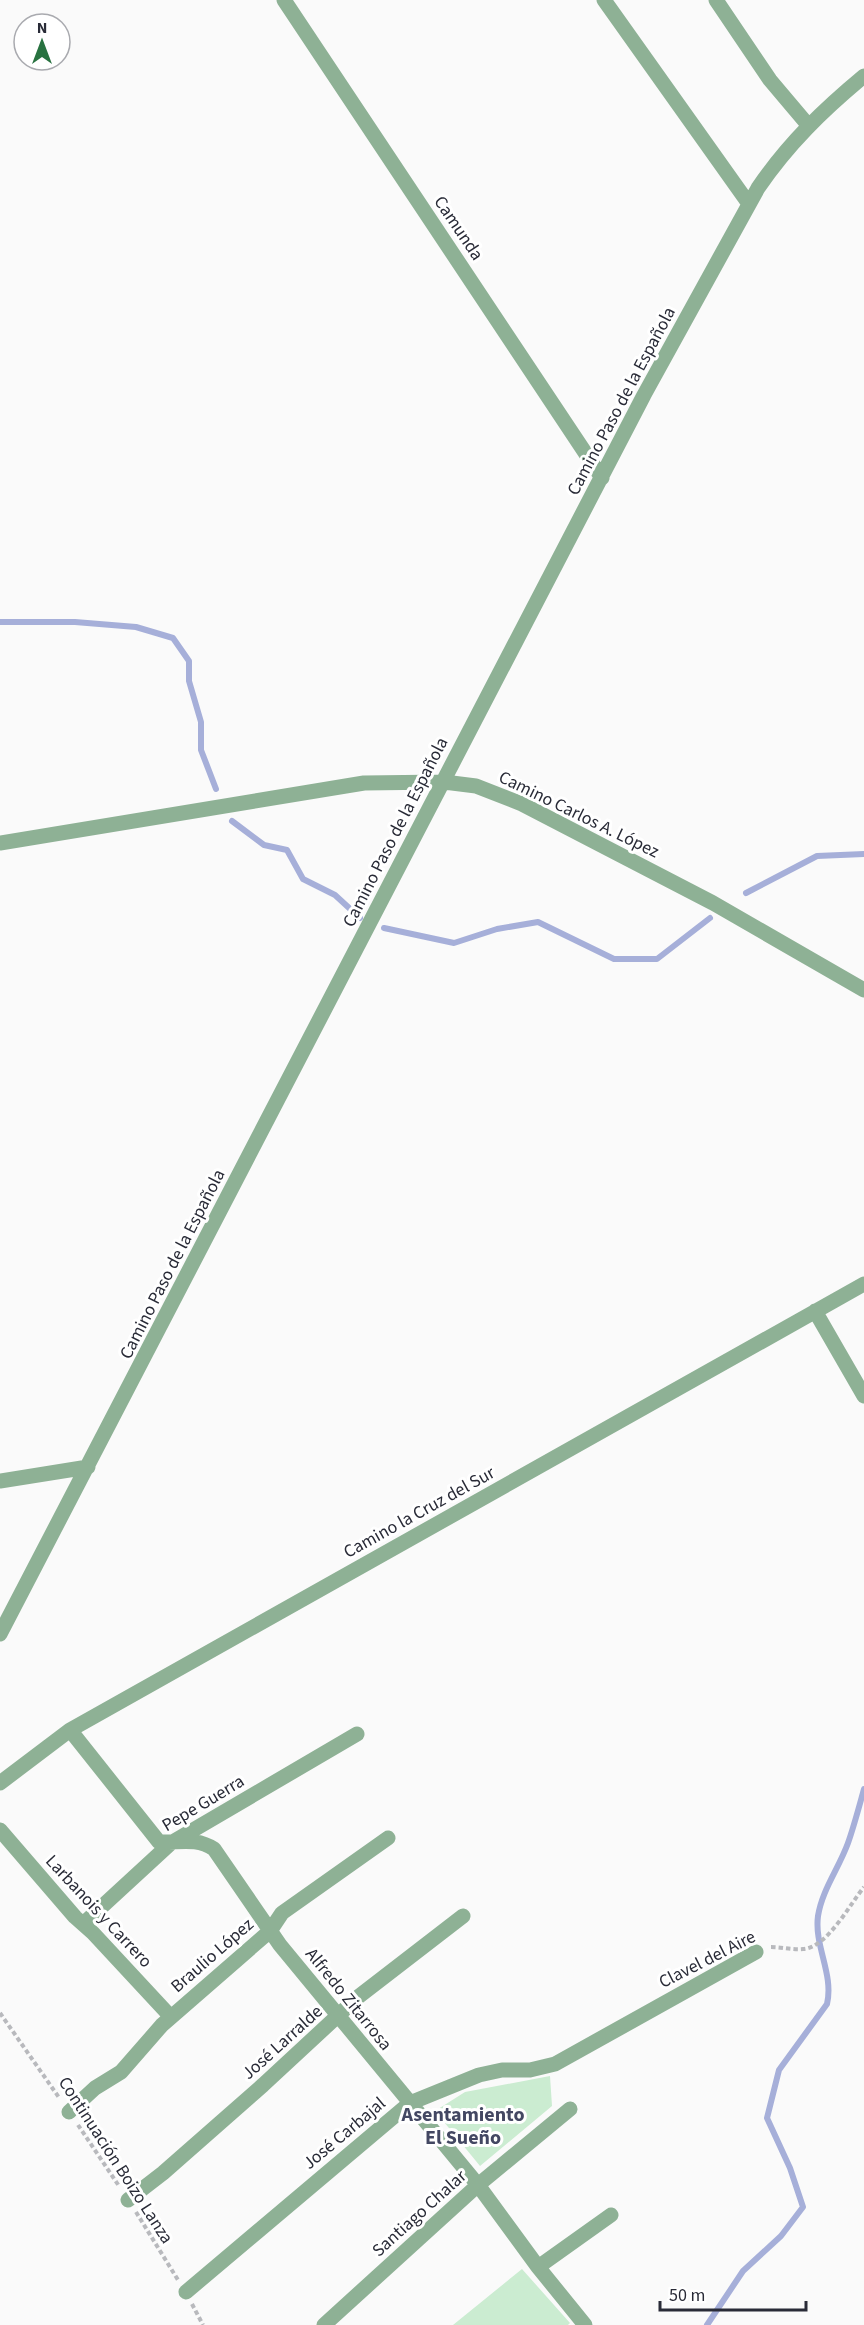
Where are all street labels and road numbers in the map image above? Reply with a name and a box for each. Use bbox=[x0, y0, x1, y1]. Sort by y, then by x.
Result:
street label: Camunda bbox=[428, 191, 489, 266]
street label: Camino Paso de la Española bbox=[561, 303, 682, 500]
street label: Camino Paso de la Española bbox=[337, 733, 454, 932]
street label: Camino Carlos A. López bbox=[494, 765, 664, 864]
street label: Camino Paso de la Española bbox=[114, 1165, 231, 1364]
street label: Camino la Cruz del Sur bbox=[339, 1460, 500, 1564]
street label: Pepe Guerra bbox=[157, 1769, 249, 1838]
street label: Larbanois y Carrero bbox=[40, 1849, 158, 1973]
street label: Braulio López bbox=[165, 1912, 259, 1998]
street label: Clavel del Aire bbox=[654, 1924, 760, 1995]
street label: Alfredo Zitarrosa bbox=[299, 1943, 398, 2056]
street label: José Larralde bbox=[236, 1999, 328, 2085]
street label: Continuación Boizo Lanza bbox=[52, 2072, 179, 2249]
street label: José Carbajal bbox=[298, 2091, 391, 2175]
street label: Santiago Chalar bbox=[367, 2164, 473, 2263]

